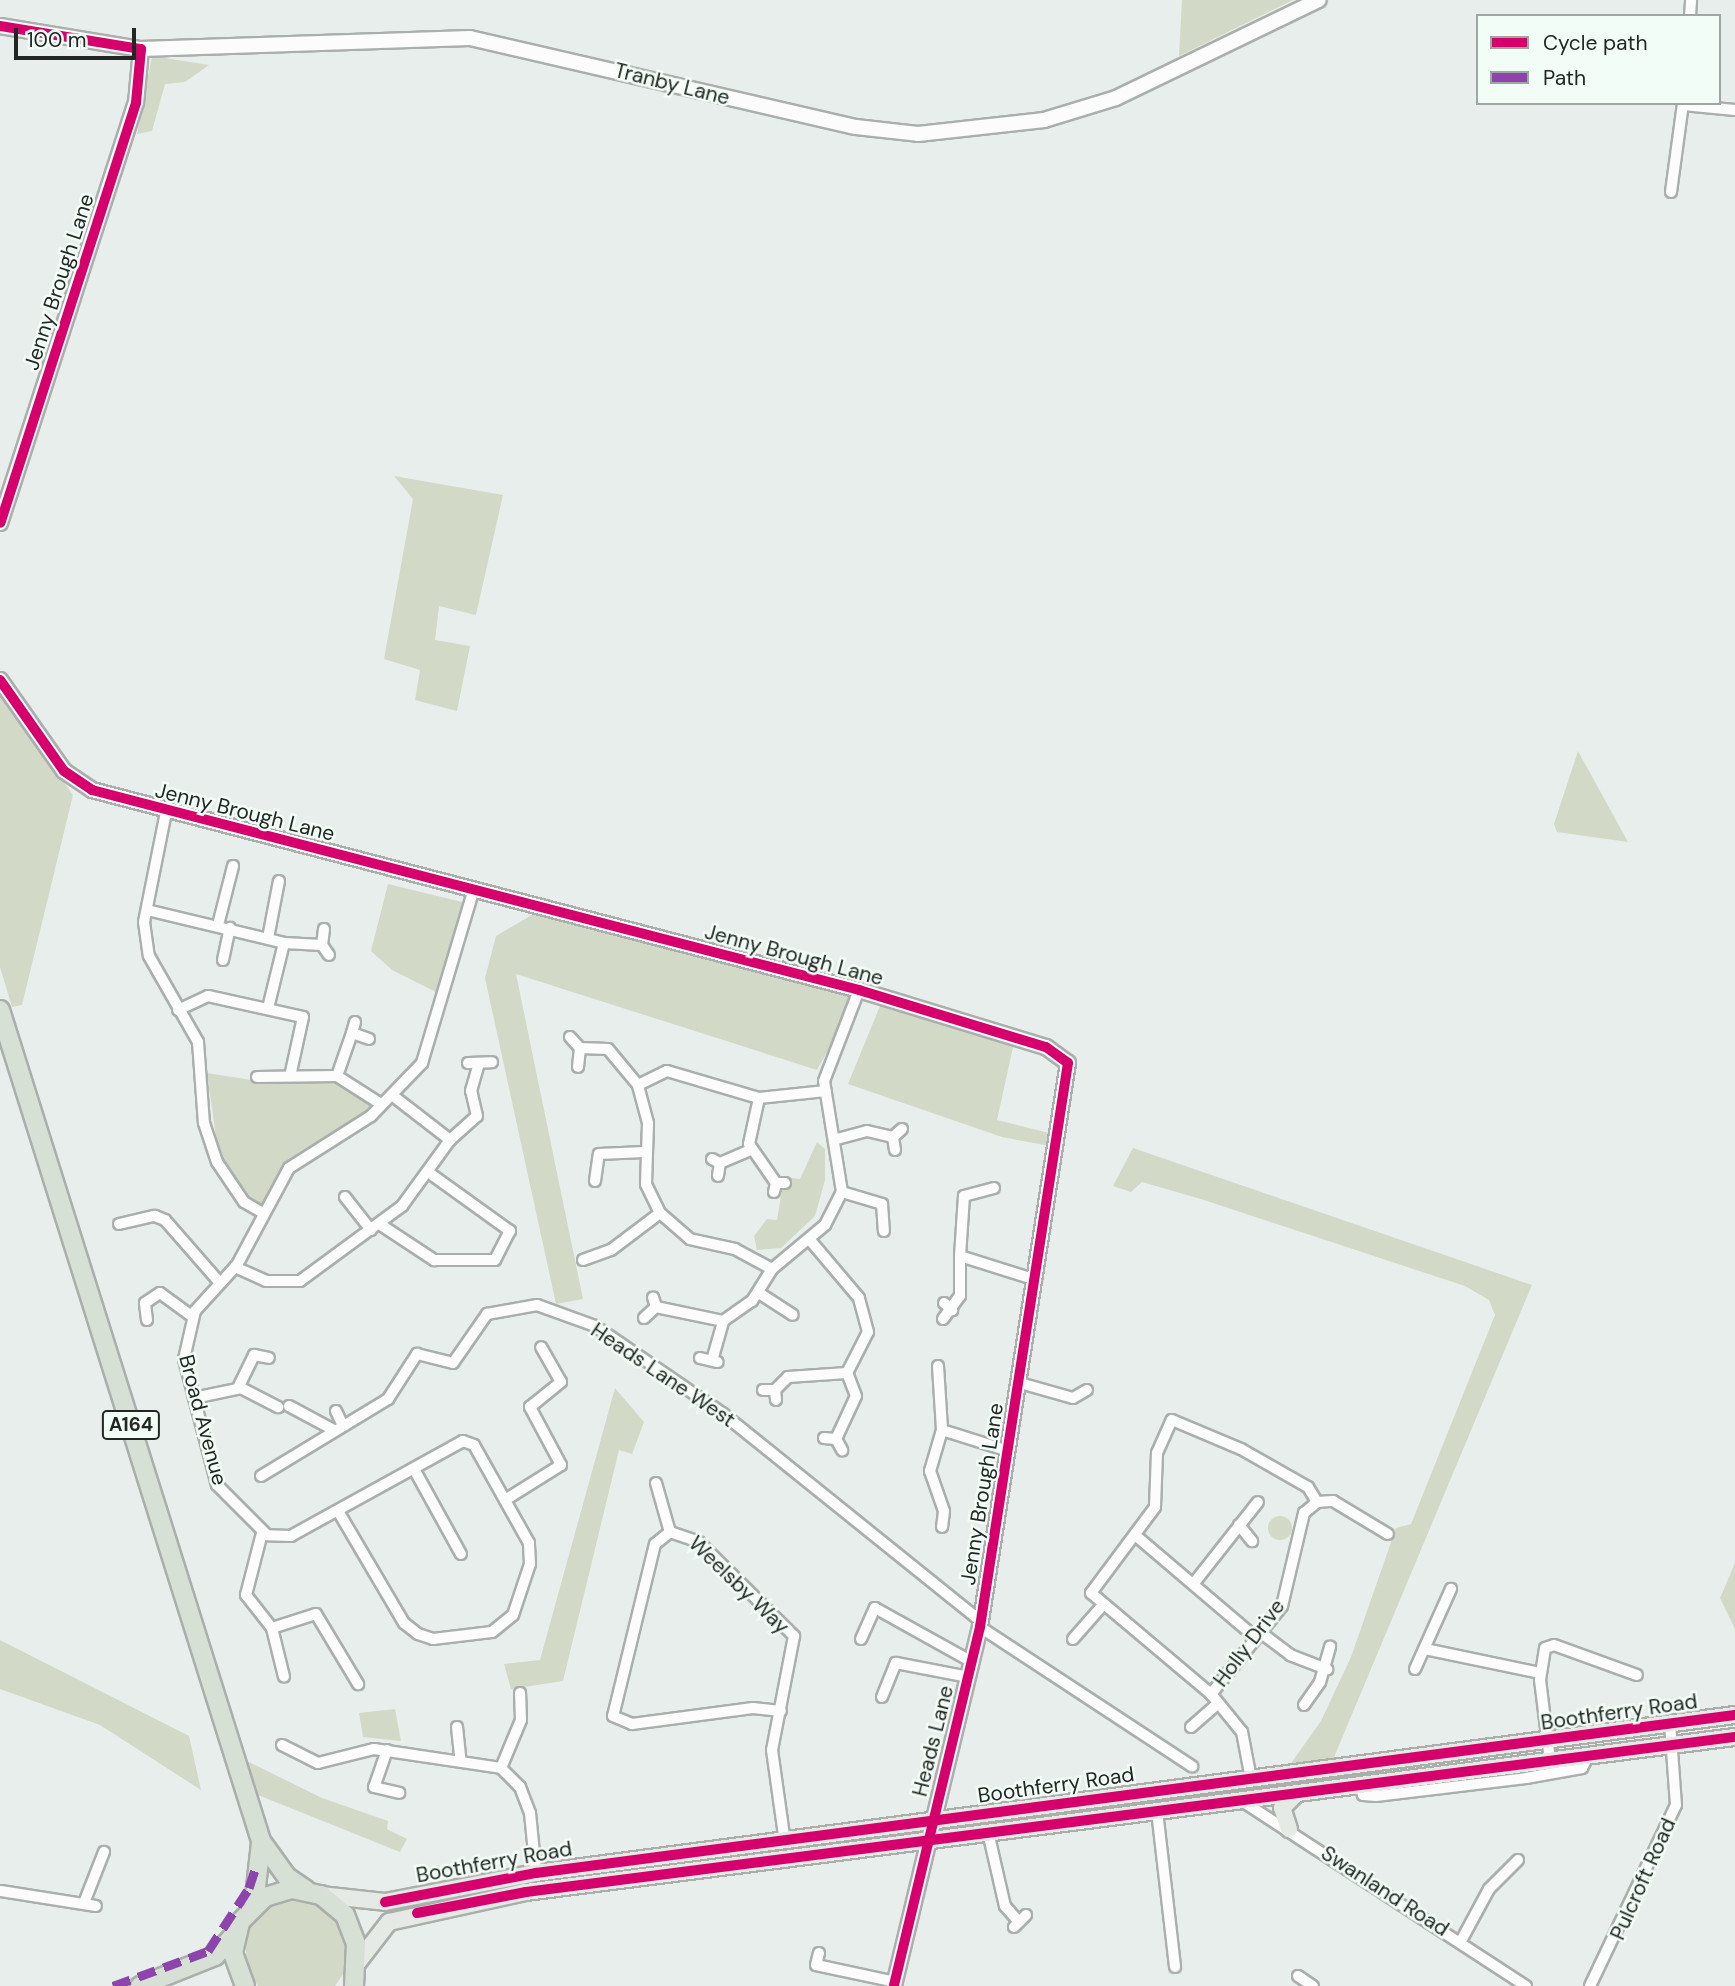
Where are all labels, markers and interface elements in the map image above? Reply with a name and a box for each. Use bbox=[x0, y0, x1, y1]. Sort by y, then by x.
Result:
scale bar bbox=[18, 14, 140, 58]
legend bbox=[1476, 14, 1721, 105]
text: 100 m bbox=[27, 26, 87, 54]
text: Cycle path bbox=[1543, 29, 1648, 57]
street label: Tranby Lane bbox=[612, 58, 732, 110]
text: Path bbox=[1543, 64, 1586, 92]
street label: Jenny Brough Lane bbox=[19, 191, 99, 373]
street label: Jenny Brough Lane bbox=[153, 778, 337, 846]
street label: Jenny Brough Lane bbox=[702, 919, 886, 991]
street label: Heads Lane West bbox=[586, 1317, 740, 1433]
street label: Broad Avenue bbox=[173, 1352, 233, 1488]
street label: Jenny Brough Lane bbox=[955, 1401, 1009, 1587]
road number: A164 bbox=[101, 1410, 161, 1441]
street label: Weelsby Way bbox=[683, 1531, 795, 1639]
street label: Holly Drive bbox=[1208, 1594, 1290, 1692]
street label: Heads Lane bbox=[907, 1683, 959, 1799]
street label: Boothferry Road bbox=[1539, 1689, 1699, 1735]
street label: Boothferry Road bbox=[976, 1762, 1136, 1808]
street label: Pulcroft Road bbox=[1605, 1814, 1681, 1944]
street label: Boothferry Road bbox=[414, 1836, 574, 1888]
street label: Swanland Road bbox=[1316, 1840, 1454, 1942]

